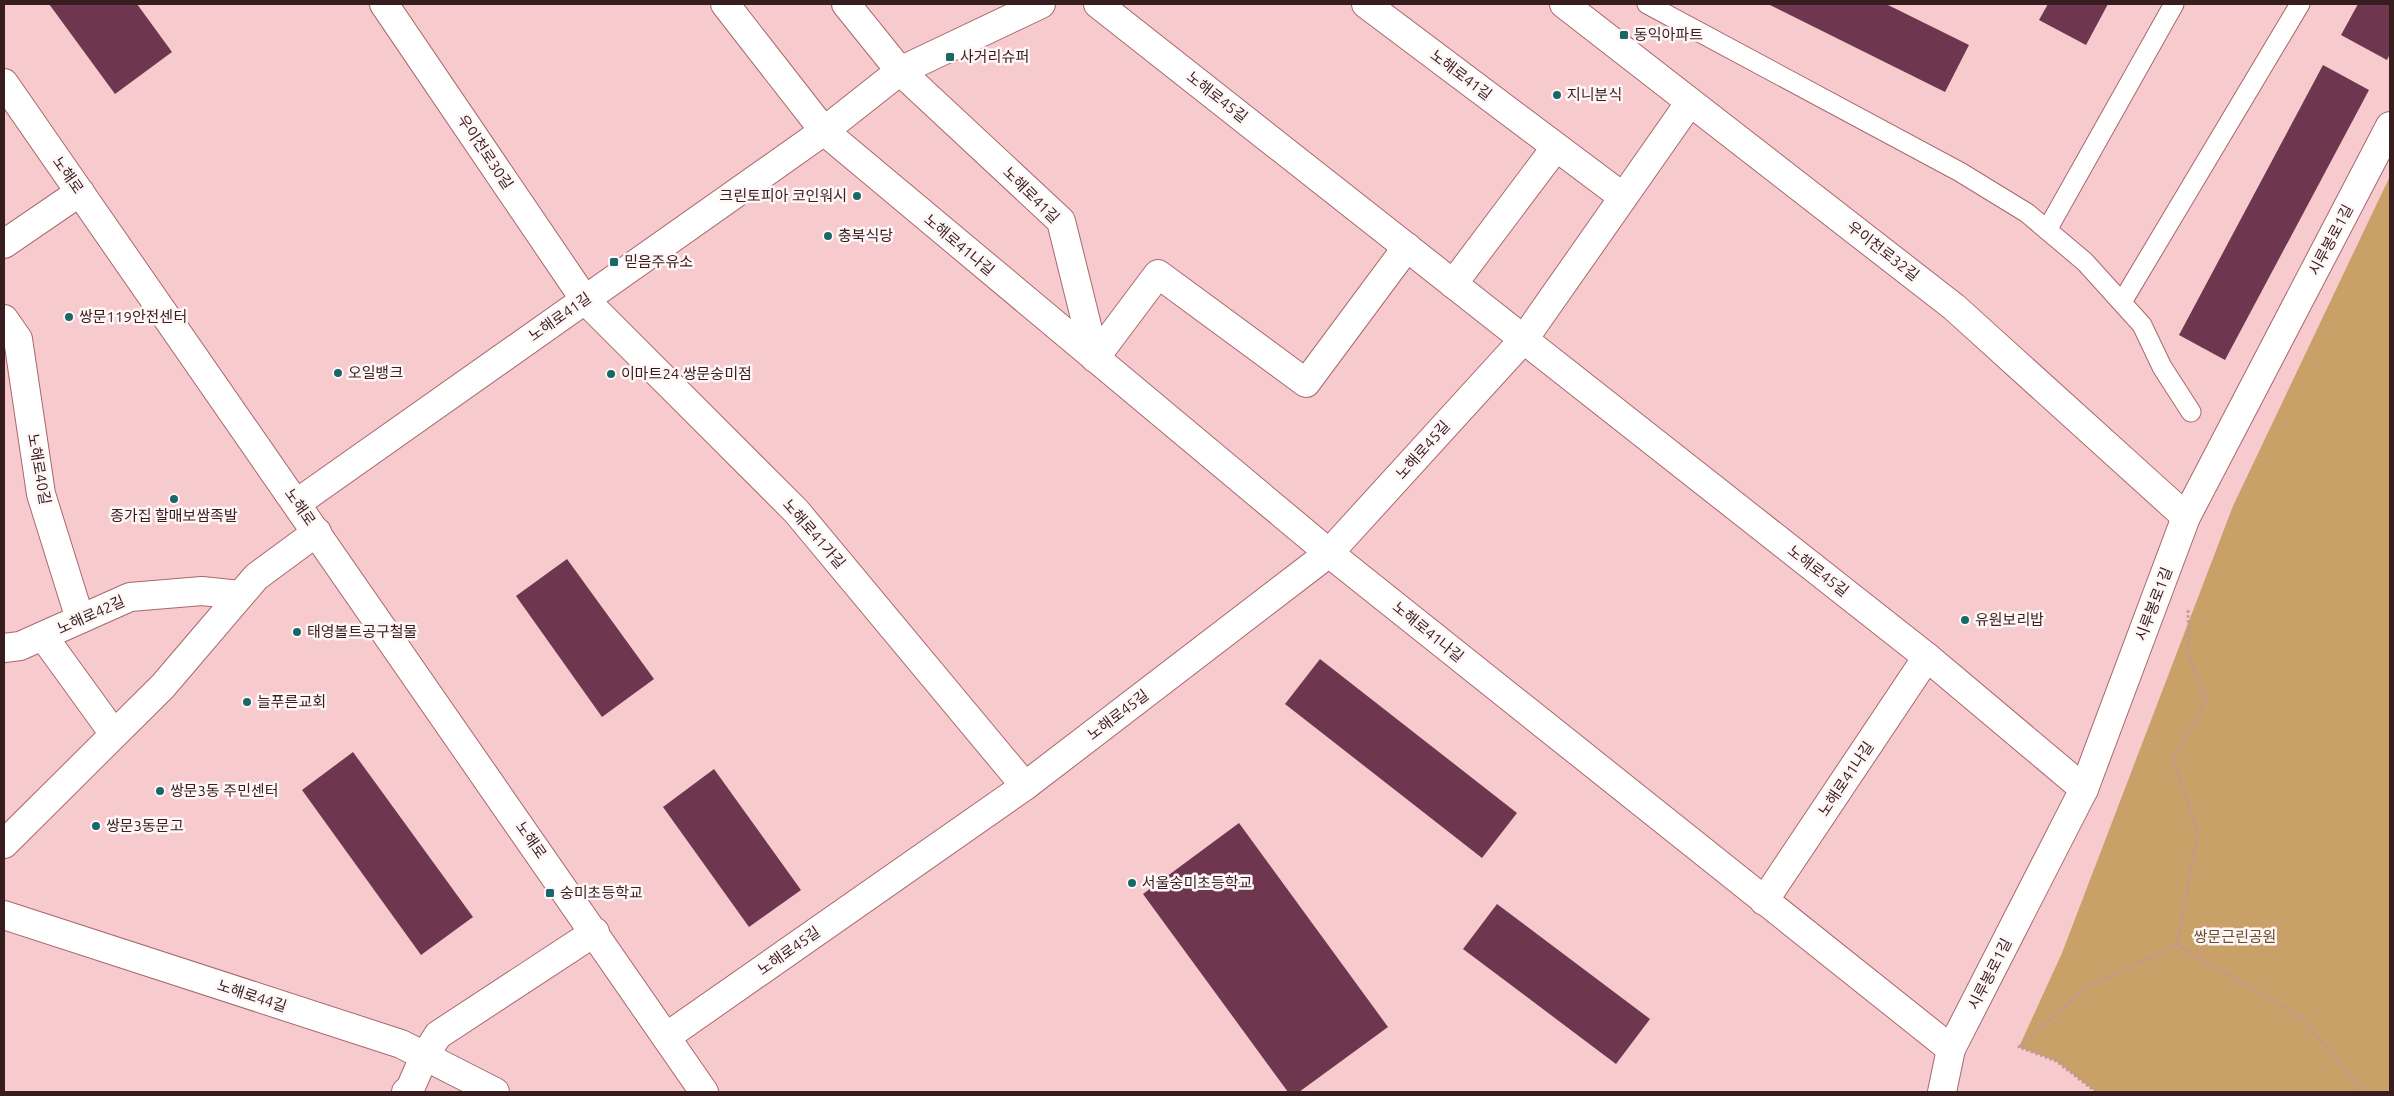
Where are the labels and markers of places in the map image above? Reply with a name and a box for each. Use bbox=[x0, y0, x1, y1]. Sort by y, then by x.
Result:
place label: 동익아파트 bbox=[1634, 26, 1703, 43]
marker: 동익아파트 bbox=[1618, 29, 1630, 41]
place label: 사거리슈퍼 bbox=[960, 48, 1029, 65]
marker: 사거리슈퍼 bbox=[944, 51, 956, 63]
place label: 지니분식 bbox=[1567, 86, 1622, 103]
marker: 지니분식 bbox=[1551, 89, 1563, 101]
place label: 크린토피아 코인워시 bbox=[719, 187, 847, 204]
marker: 크린토피아 코인워시 bbox=[851, 190, 863, 202]
place label: 충북식당 bbox=[838, 227, 893, 244]
marker: 충북식당 bbox=[822, 230, 834, 242]
place label: 믿음주유소 bbox=[624, 253, 693, 270]
marker: 믿음주유소 bbox=[608, 256, 620, 268]
place label: 쌍문119안전센터 bbox=[79, 308, 187, 325]
marker: 쌍문119안전센터 bbox=[63, 311, 75, 323]
place label: 오일뱅크 bbox=[348, 364, 403, 381]
place label: 이마트24 쌍문숭미점 bbox=[621, 365, 752, 382]
marker: 오일뱅크 bbox=[332, 367, 344, 379]
marker: 이마트24 쌍문숭미점 bbox=[605, 368, 617, 380]
marker: 종가집 할매보쌈족발 bbox=[168, 493, 180, 505]
place label: 종가집 할매보쌈족발 bbox=[110, 507, 238, 524]
place label: 유원보리밥 bbox=[1975, 611, 2044, 628]
marker: 유원보리밥 bbox=[1959, 614, 1971, 626]
place label: 태영볼트공구철물 bbox=[307, 623, 417, 640]
marker: 태영볼트공구철물 bbox=[291, 626, 303, 638]
place label: 늘푸른교회 bbox=[257, 693, 326, 710]
marker: 늘푸른교회 bbox=[241, 696, 253, 708]
place label: 쌍문3동 주민센터 bbox=[170, 782, 279, 799]
marker: 쌍문3동 주민센터 bbox=[154, 785, 166, 797]
place label: 쌍문3동문고 bbox=[106, 817, 184, 834]
marker: 쌍문3동문고 bbox=[90, 820, 102, 832]
place label: 서울숭미초등학교 bbox=[1142, 874, 1252, 891]
marker: 서울숭미초등학교 bbox=[1126, 877, 1138, 889]
place label: 숭미초등학교 bbox=[560, 884, 643, 901]
marker: 숭미초등학교 bbox=[544, 887, 556, 899]

